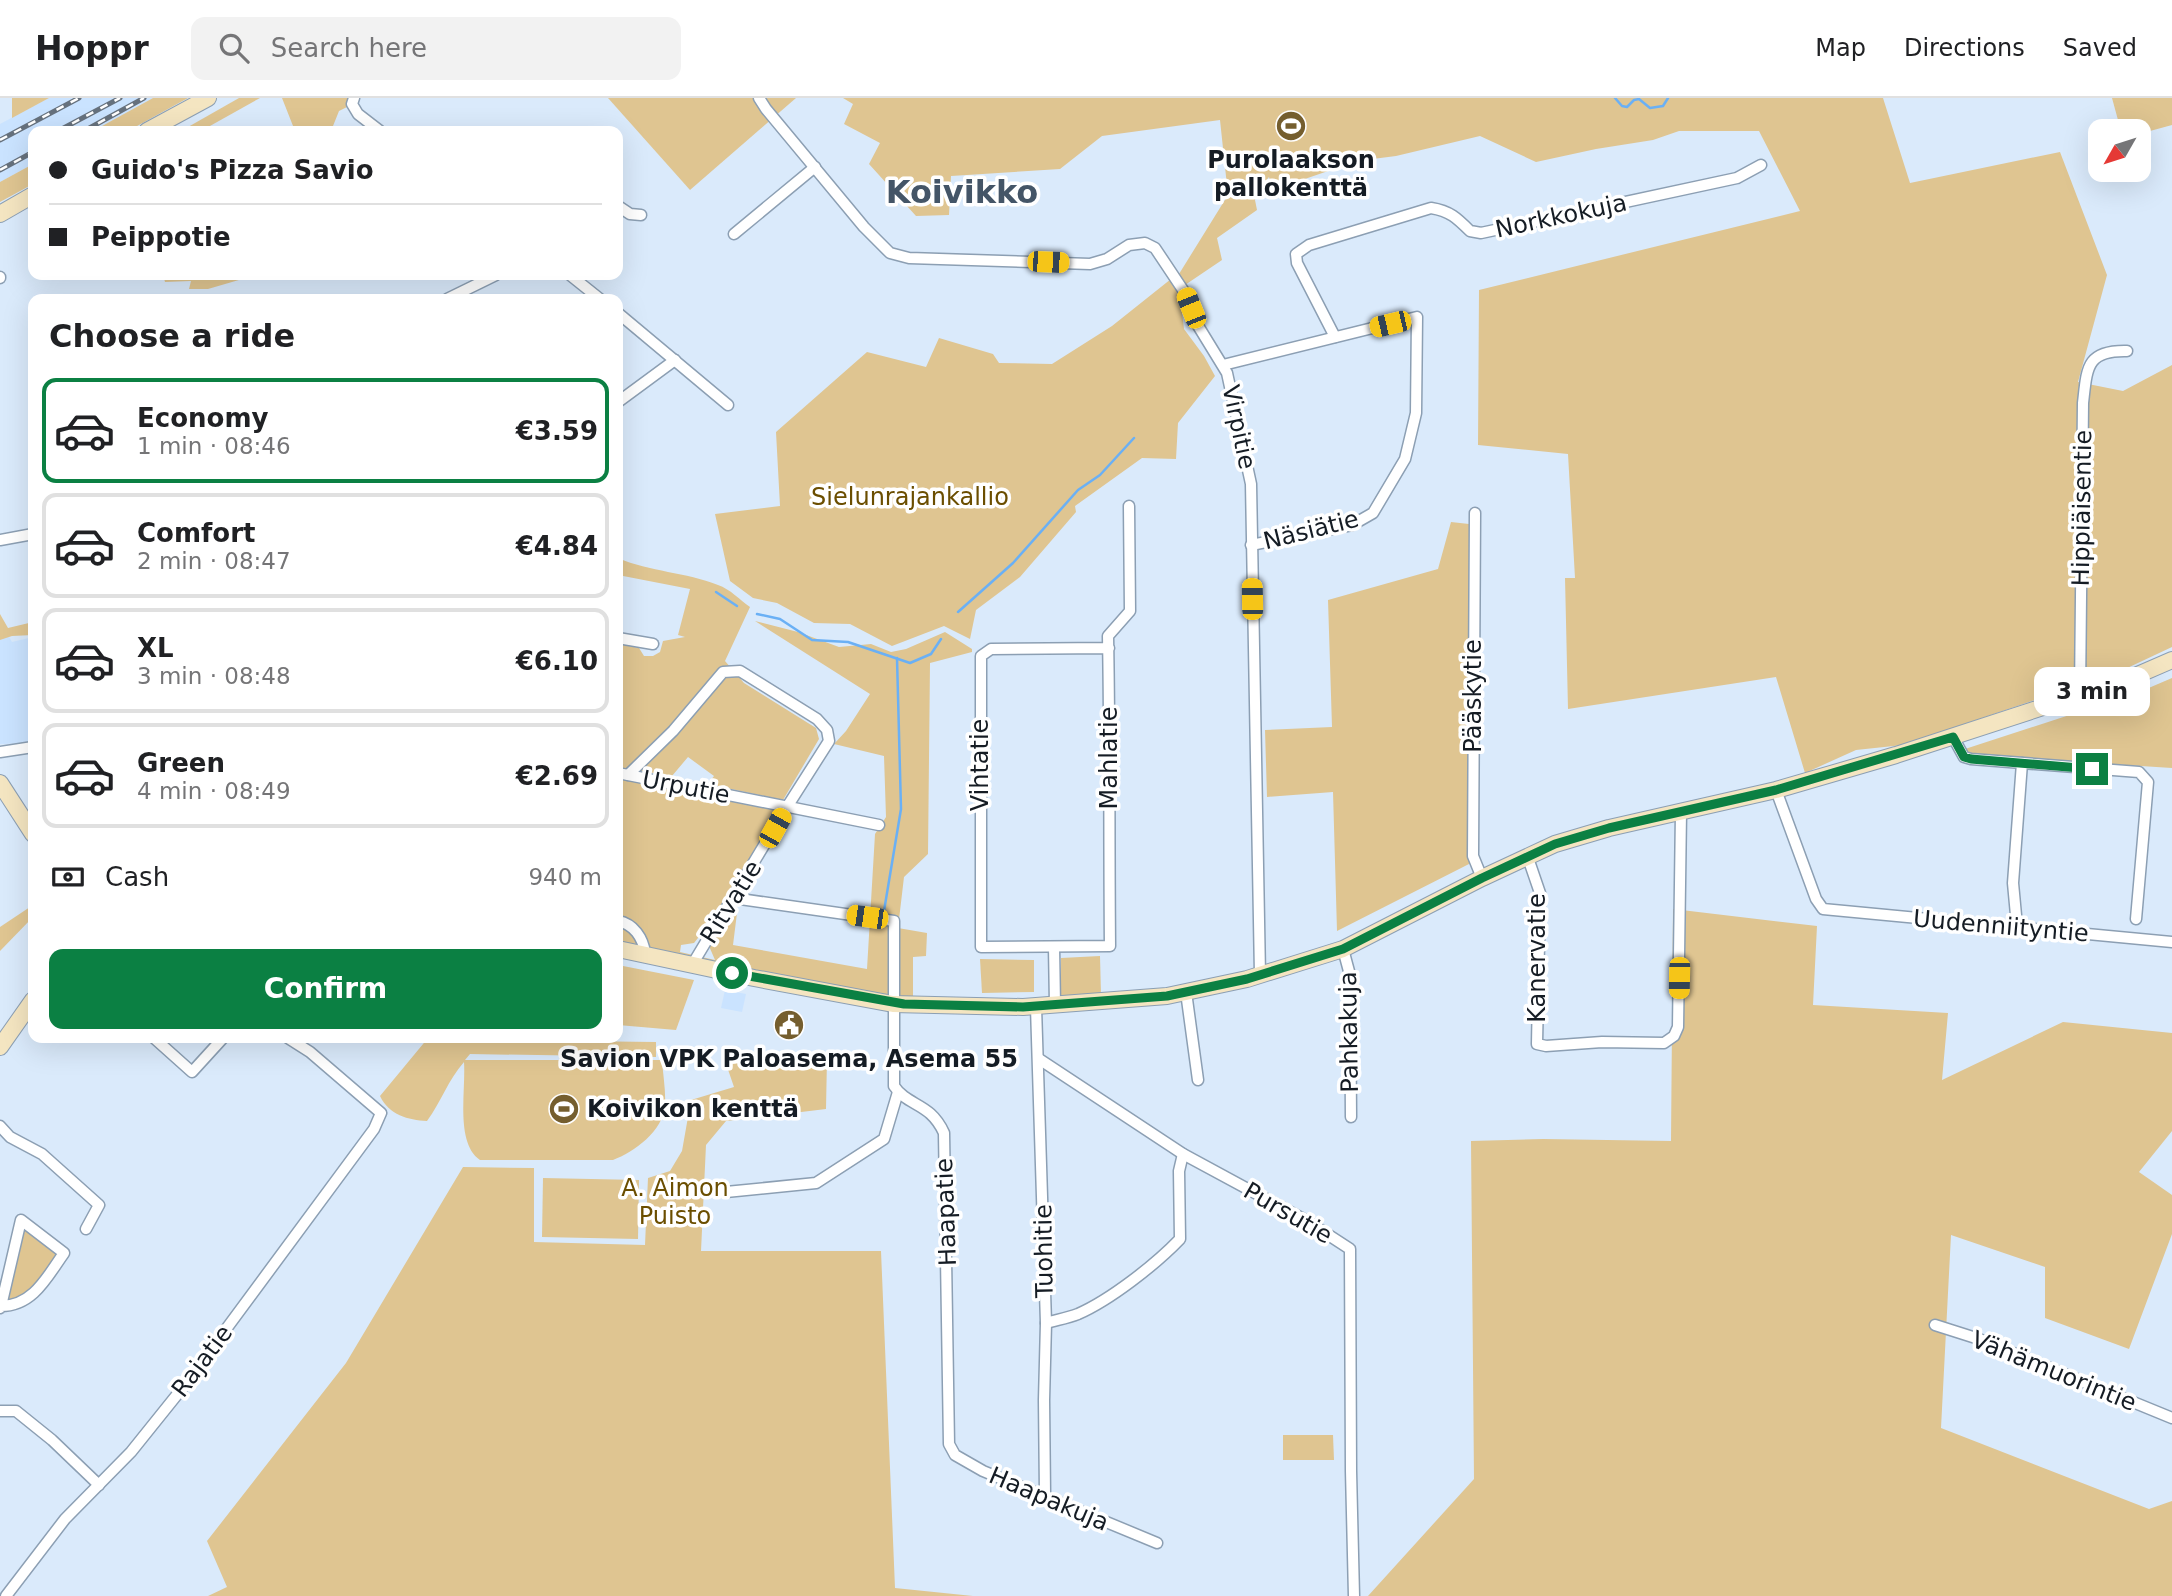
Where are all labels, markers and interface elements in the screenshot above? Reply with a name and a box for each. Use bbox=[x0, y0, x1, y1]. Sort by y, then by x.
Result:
search box bbox=[191, 17, 681, 80]
text: Hoppr bbox=[35, 29, 149, 68]
icon: search bbox=[215, 29, 253, 67]
text: Search here bbox=[271, 33, 427, 63]
text: Map bbox=[1815, 34, 1866, 62]
text: Directions bbox=[1904, 34, 2025, 62]
text: Saved bbox=[2063, 34, 2137, 62]
sports icon: Purolaakson pallokenttä bbox=[1274, 109, 1308, 143]
north arrow bbox=[2088, 119, 2151, 182]
map controls bbox=[2088, 119, 2151, 182]
place label: Purolaakson pallokenttä bbox=[1207, 146, 1375, 202]
text: Guido's Pizza Savio bbox=[91, 155, 374, 185]
district label: Koivikko bbox=[886, 173, 1038, 211]
street label: Norkkokuja bbox=[1493, 188, 1629, 244]
text: Peippotie bbox=[91, 222, 231, 252]
car bbox=[1027, 251, 1070, 273]
car bbox=[1174, 285, 1209, 331]
car bbox=[1368, 309, 1413, 339]
text: Choose a ride bbox=[49, 317, 295, 355]
street label: Virpitie bbox=[1216, 382, 1262, 472]
icon: car bbox=[53, 399, 116, 462]
text: Economy bbox=[137, 403, 268, 433]
text: €3.59 bbox=[516, 416, 598, 446]
street label: Hippiäisentie bbox=[2067, 429, 2097, 587]
text: 1 min · 08:46 bbox=[137, 433, 291, 459]
park label: Sielunrajankallio bbox=[811, 483, 1009, 511]
street label: Näsiätie bbox=[1260, 505, 1362, 555]
icon: car bbox=[53, 514, 116, 577]
text: Comfort bbox=[137, 518, 255, 548]
text: €4.84 bbox=[516, 531, 598, 561]
text: 2 min · 08:47 bbox=[137, 548, 291, 574]
car bbox=[1242, 578, 1263, 620]
icon: car bbox=[53, 629, 116, 692]
text: XL bbox=[137, 633, 174, 663]
street label: Pääskytie bbox=[1459, 639, 1487, 753]
text: €6.10 bbox=[516, 646, 598, 676]
text: 3 min · 08:48 bbox=[137, 663, 291, 689]
callout: 3 min bbox=[2034, 668, 2150, 716]
text: 3 min bbox=[2056, 678, 2128, 704]
street label: Mahlatie bbox=[1095, 707, 1123, 809]
street label: Vihtatie bbox=[966, 719, 994, 811]
icon: car bbox=[53, 744, 116, 807]
text: Green bbox=[137, 748, 225, 778]
route end bbox=[2076, 753, 2108, 785]
text: €2.69 bbox=[516, 761, 598, 791]
street label: Urputie bbox=[640, 765, 732, 809]
text: 4 min · 08:49 bbox=[137, 778, 291, 804]
car bbox=[756, 805, 795, 851]
street label: Ritvatie bbox=[695, 855, 767, 949]
icon: cash bbox=[49, 858, 87, 896]
text: Cash bbox=[105, 862, 169, 892]
text: 940 m bbox=[528, 864, 602, 890]
street label: Kanervatie bbox=[1523, 893, 1551, 1023]
car bbox=[845, 904, 890, 930]
street label: Uudenniityntie bbox=[1912, 904, 2090, 948]
button: Confirm bbox=[49, 949, 602, 1029]
route start bbox=[716, 957, 748, 989]
car bbox=[1669, 957, 1690, 999]
street label: Pahkakuja bbox=[1334, 971, 1364, 1093]
public building icon: Savion VPK Paloasema, Asema 55 bbox=[772, 1008, 806, 1042]
place label: Savion VPK Paloasema, Asema 55 bbox=[560, 1045, 1018, 1073]
sports icon: Koivikon kenttä bbox=[547, 1092, 581, 1126]
place label: Koivikon kenttä bbox=[587, 1095, 799, 1123]
street label: Haapatie bbox=[930, 1157, 962, 1267]
park label: A. Aimon Puisto bbox=[621, 1174, 729, 1230]
street label: Pursutie bbox=[1239, 1176, 1337, 1250]
street label: Tuohitie bbox=[1029, 1204, 1059, 1299]
street label: Rajatie bbox=[166, 1319, 238, 1403]
street label: Vähämuorintie bbox=[1968, 1325, 2140, 1417]
street label: Haapakuja bbox=[985, 1461, 1113, 1537]

